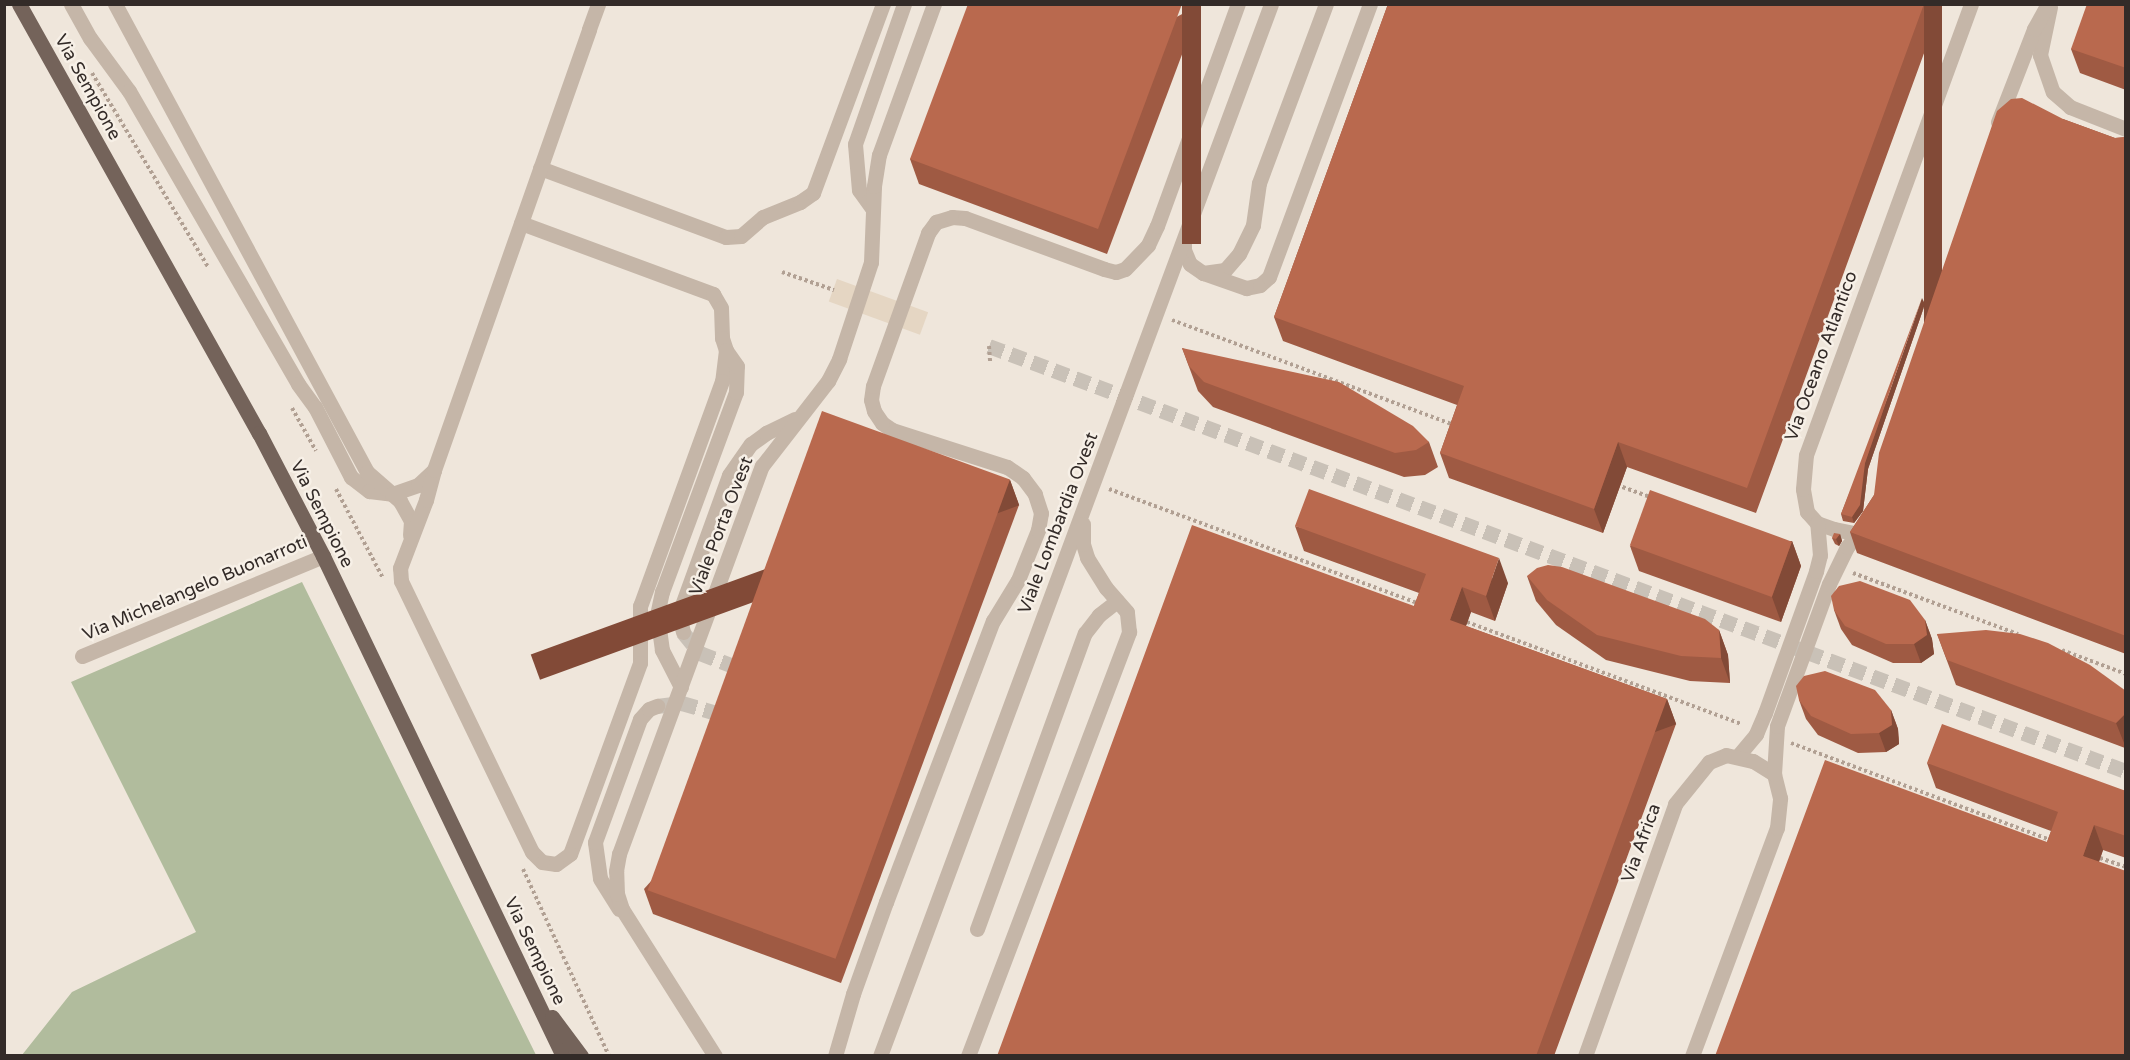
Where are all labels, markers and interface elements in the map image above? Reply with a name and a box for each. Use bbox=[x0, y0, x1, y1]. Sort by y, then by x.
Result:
street label: Via Sempione bbox=[50, 30, 126, 144]
street label: Via Oceano Atlantico bbox=[1780, 268, 1862, 444]
street label: Viale Lombardia Ovest bbox=[1013, 429, 1103, 617]
street label: Viale Porta Ovest bbox=[685, 453, 757, 599]
street label: Via Sempione bbox=[286, 457, 358, 571]
street label: Via Michelangelo Buonarroti bbox=[79, 531, 311, 645]
street label: Via Africa bbox=[1617, 800, 1665, 886]
street label: Via Sempione bbox=[500, 894, 570, 1008]

